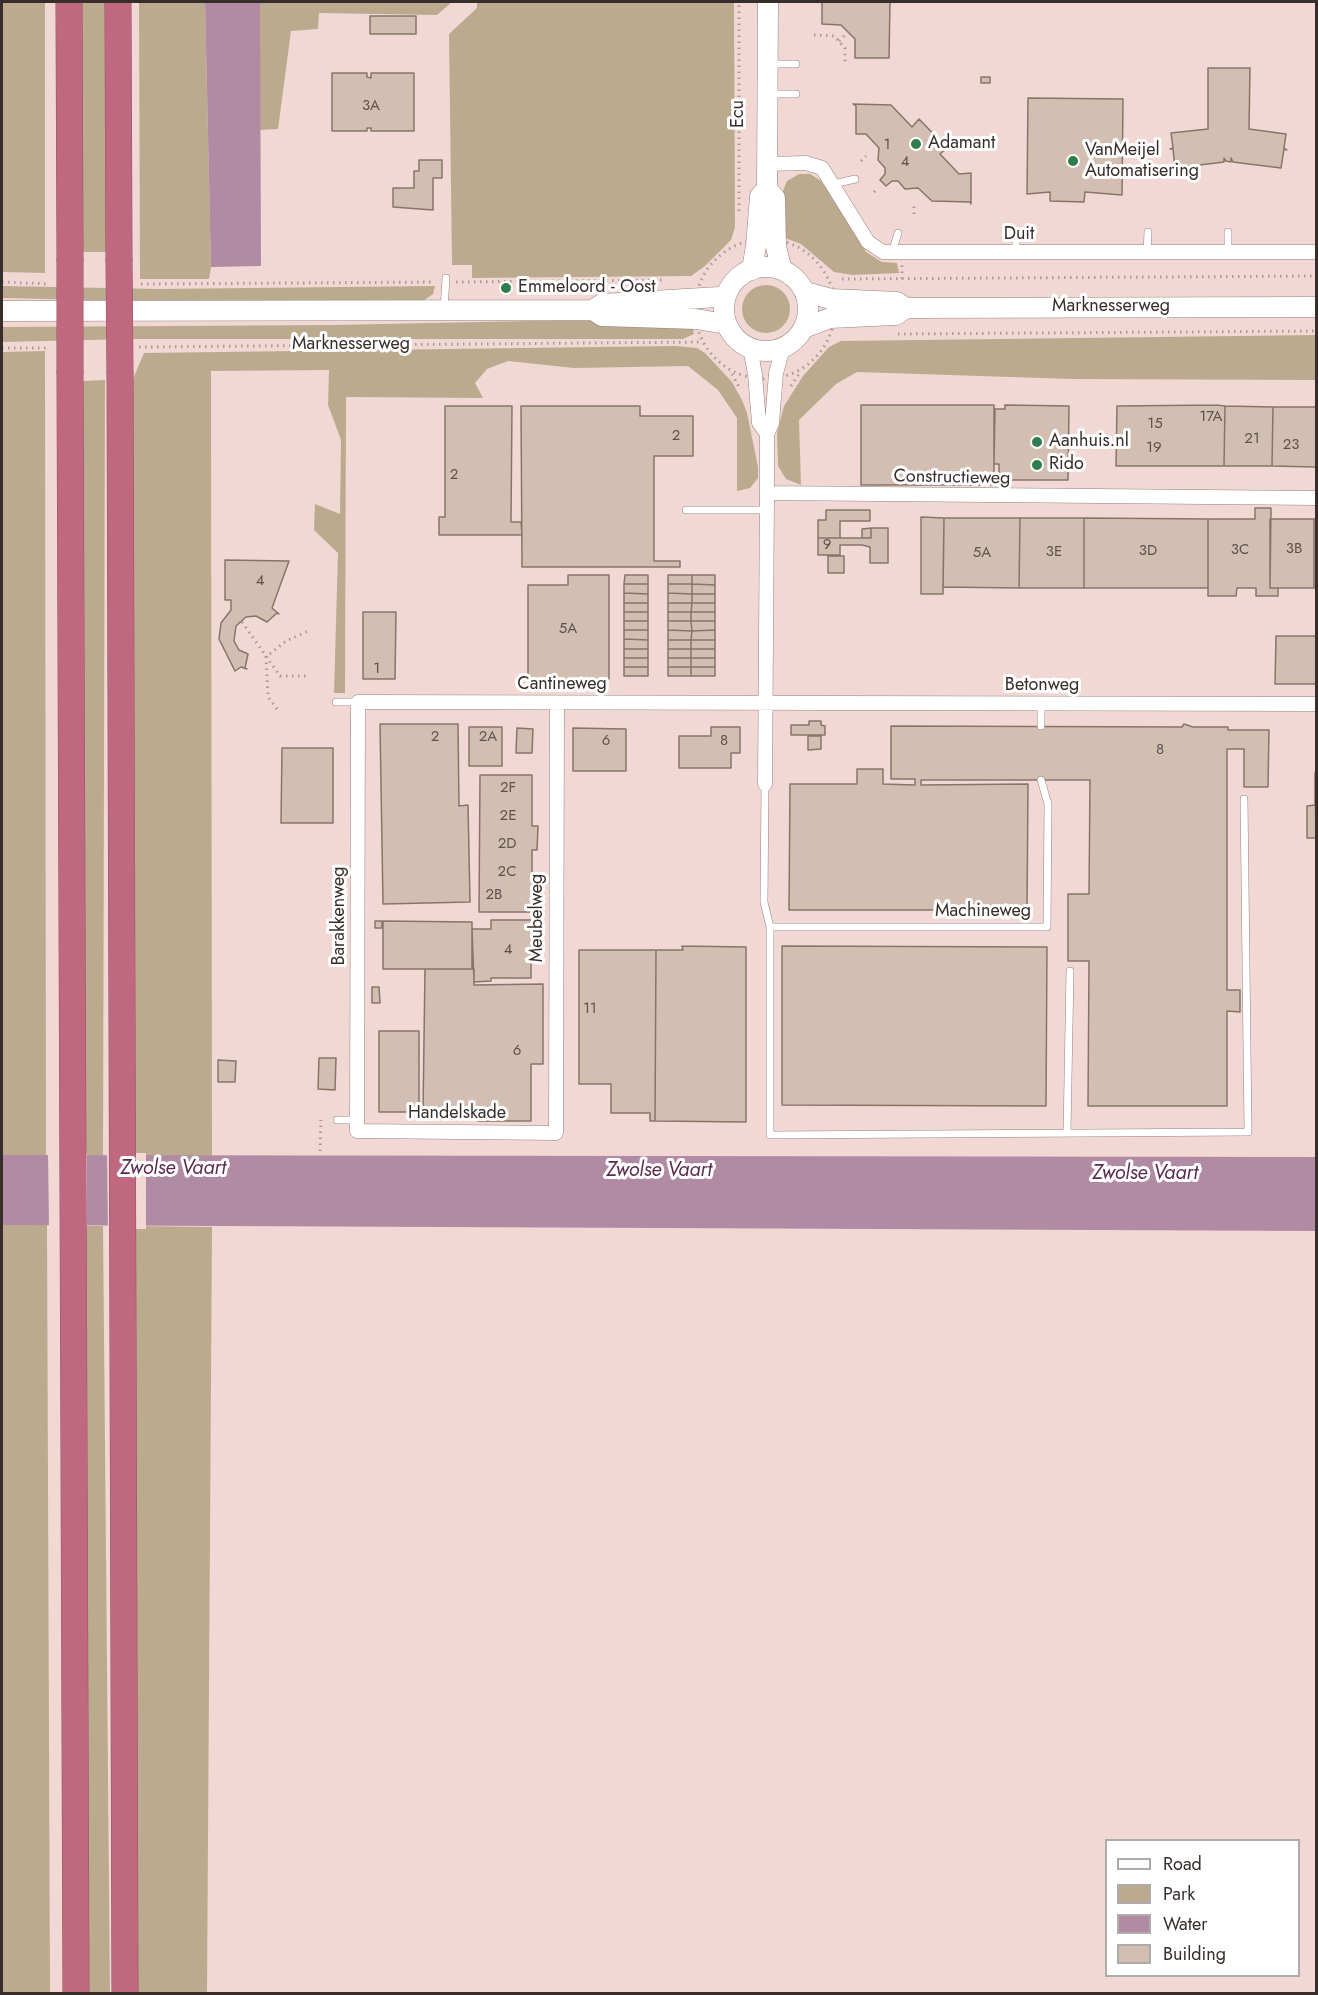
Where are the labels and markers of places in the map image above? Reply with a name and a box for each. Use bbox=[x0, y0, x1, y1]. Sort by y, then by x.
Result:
place label: Adamant bbox=[928, 133, 995, 155]
marker: Adamant bbox=[909, 137, 923, 151]
place label: VanMeijel Automatisering bbox=[1085, 140, 1199, 182]
marker: VanMeijel Automatisering bbox=[1066, 154, 1080, 168]
place label: Emmeloord - Oost bbox=[518, 277, 656, 299]
marker: Emmeloord - Oost bbox=[499, 281, 513, 295]
place label: Aanhuis.nl bbox=[1049, 431, 1129, 453]
marker: Aanhuis.nl bbox=[1030, 435, 1044, 449]
place label: Rido bbox=[1049, 454, 1084, 476]
marker: Rido bbox=[1030, 458, 1044, 472]

